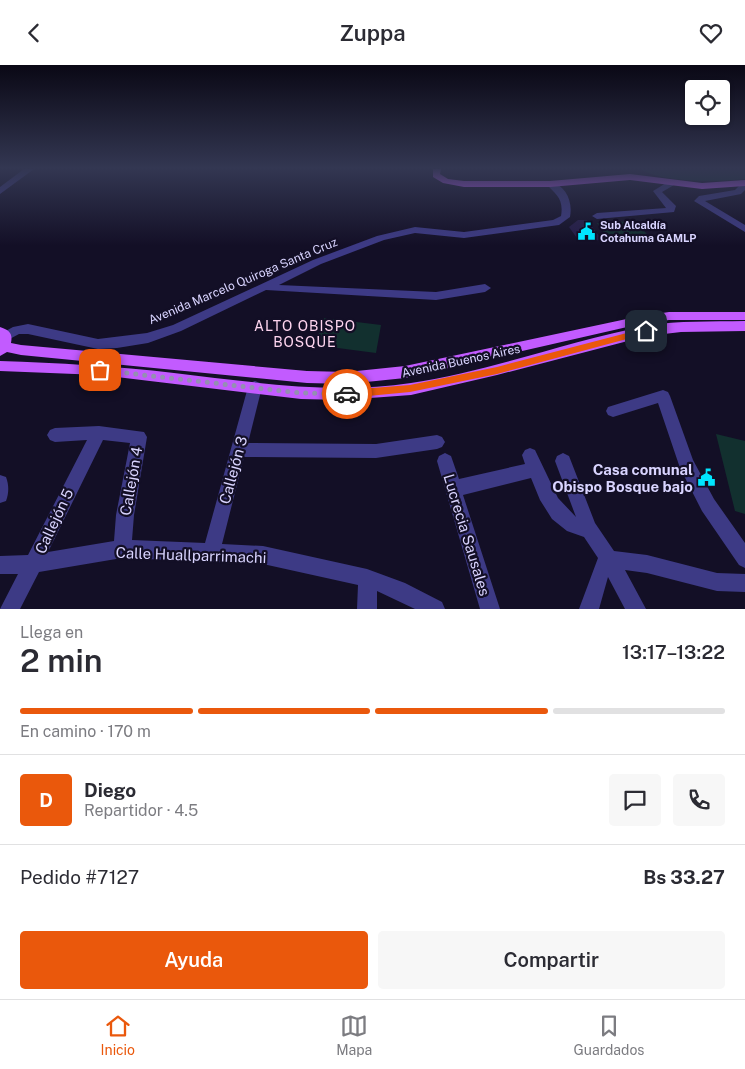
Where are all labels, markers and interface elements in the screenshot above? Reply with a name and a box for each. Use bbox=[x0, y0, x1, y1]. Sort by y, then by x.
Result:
icon: back bbox=[20, 19, 48, 47]
icon: heart bbox=[697, 19, 725, 47]
text: Zuppa bbox=[339, 20, 406, 46]
map controls bbox=[685, 80, 730, 125]
button: locate bbox=[685, 80, 730, 125]
place label: Sub Alcaldía Cotahuma GAMLP bbox=[600, 219, 697, 244]
public building icon: Sub Alcaldía Cotahuma GAMLP bbox=[576, 221, 596, 241]
street label: Avenida Marcelo Quiroga Santa Cruz bbox=[147, 235, 340, 327]
pin bbox=[625, 310, 667, 352]
icon: home bbox=[632, 317, 660, 345]
district label: ALTO OBISPO BOSQUE bbox=[254, 318, 356, 350]
street label: Avenida Buenos Aires bbox=[401, 342, 521, 380]
pin bbox=[79, 349, 121, 391]
icon: bag bbox=[86, 356, 114, 384]
courier bbox=[322, 369, 372, 419]
icon: car bbox=[333, 380, 361, 408]
street label: Callejón 3 bbox=[216, 434, 250, 506]
street label: Callejón 4 bbox=[117, 445, 145, 517]
place label: Casa comunal Obispo Bosque bajo bbox=[552, 461, 693, 495]
public building icon: Casa comunal Obispo Bosque bajo bbox=[697, 468, 717, 488]
street label: Lucrecia Sausales bbox=[440, 472, 494, 598]
street label: Callejón 5 bbox=[32, 486, 76, 556]
street label: Calle Huallparrimachi bbox=[115, 544, 267, 566]
text: Llega en bbox=[20, 623, 83, 642]
text: 13:17–13:22 bbox=[622, 641, 725, 663]
text: 2 min bbox=[20, 642, 103, 679]
text: En camino · 170 m bbox=[20, 722, 151, 741]
button: chat bbox=[609, 774, 661, 826]
button: phone bbox=[673, 774, 725, 826]
text: Diego bbox=[84, 779, 136, 801]
text: D bbox=[39, 789, 53, 811]
text: Repartidor · 4.5 bbox=[84, 801, 198, 820]
text: Pedido #7127 bbox=[20, 866, 139, 888]
text: Bs 33.27 bbox=[643, 866, 725, 888]
button: Ayuda bbox=[20, 931, 368, 989]
button: Compartir bbox=[378, 931, 725, 989]
tab: Inicio bbox=[101, 1012, 135, 1058]
tab: Mapa bbox=[336, 1012, 372, 1058]
tab: Guardados bbox=[574, 1012, 644, 1058]

